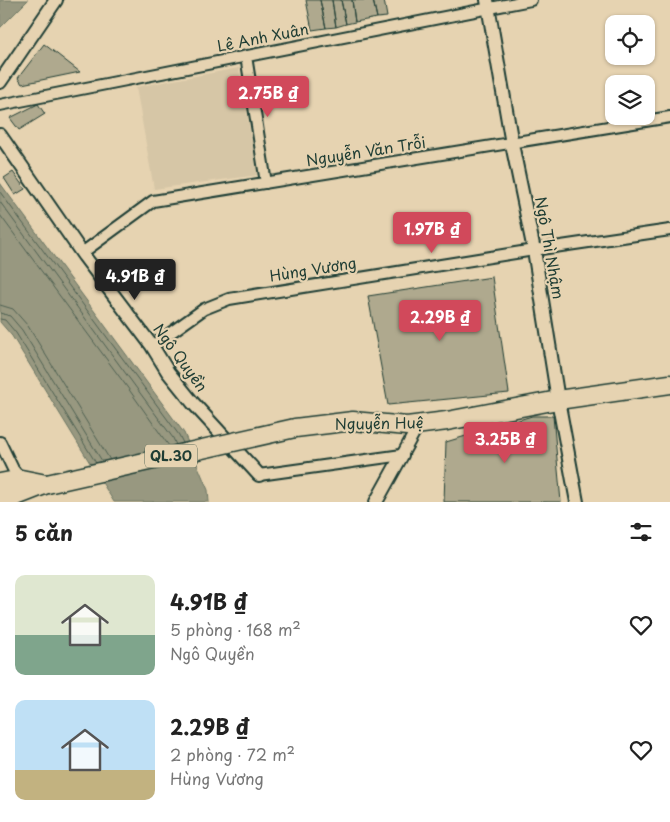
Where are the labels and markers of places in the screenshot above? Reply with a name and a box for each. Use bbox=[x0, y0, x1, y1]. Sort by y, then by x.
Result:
pin: 2.75B ₫ bbox=[222, 76, 314, 118]
pin: 1.97B ₫ bbox=[386, 212, 478, 254]
pin: 4.91B ₫ bbox=[89, 258, 181, 301]
pin: 2.29B ₫ bbox=[394, 300, 486, 342]
pin: 3.25B ₫ bbox=[459, 422, 551, 464]

